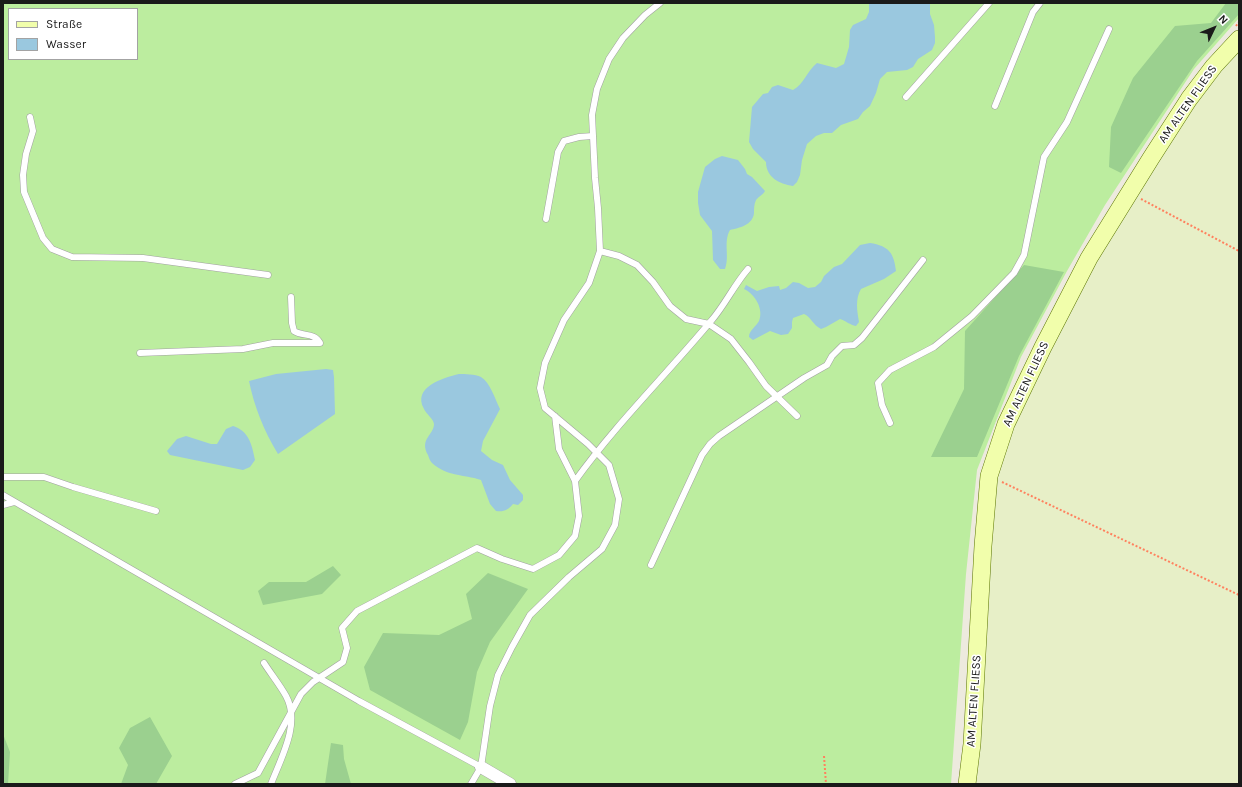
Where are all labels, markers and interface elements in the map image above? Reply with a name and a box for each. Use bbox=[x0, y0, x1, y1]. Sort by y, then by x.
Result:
legend bbox=[8, 8, 138, 60]
north arrow bbox=[1194, 8, 1234, 48]
text: N bbox=[1216, 12, 1231, 27]
text: Straße bbox=[46, 17, 82, 31]
text: Wasser bbox=[46, 37, 86, 51]
street label: AM ALTEN FLIESS bbox=[1156, 62, 1220, 146]
street label: AM ALTEN FLIESS bbox=[1000, 339, 1052, 429]
street label: AM ALTEN FLIESS bbox=[964, 655, 984, 747]

